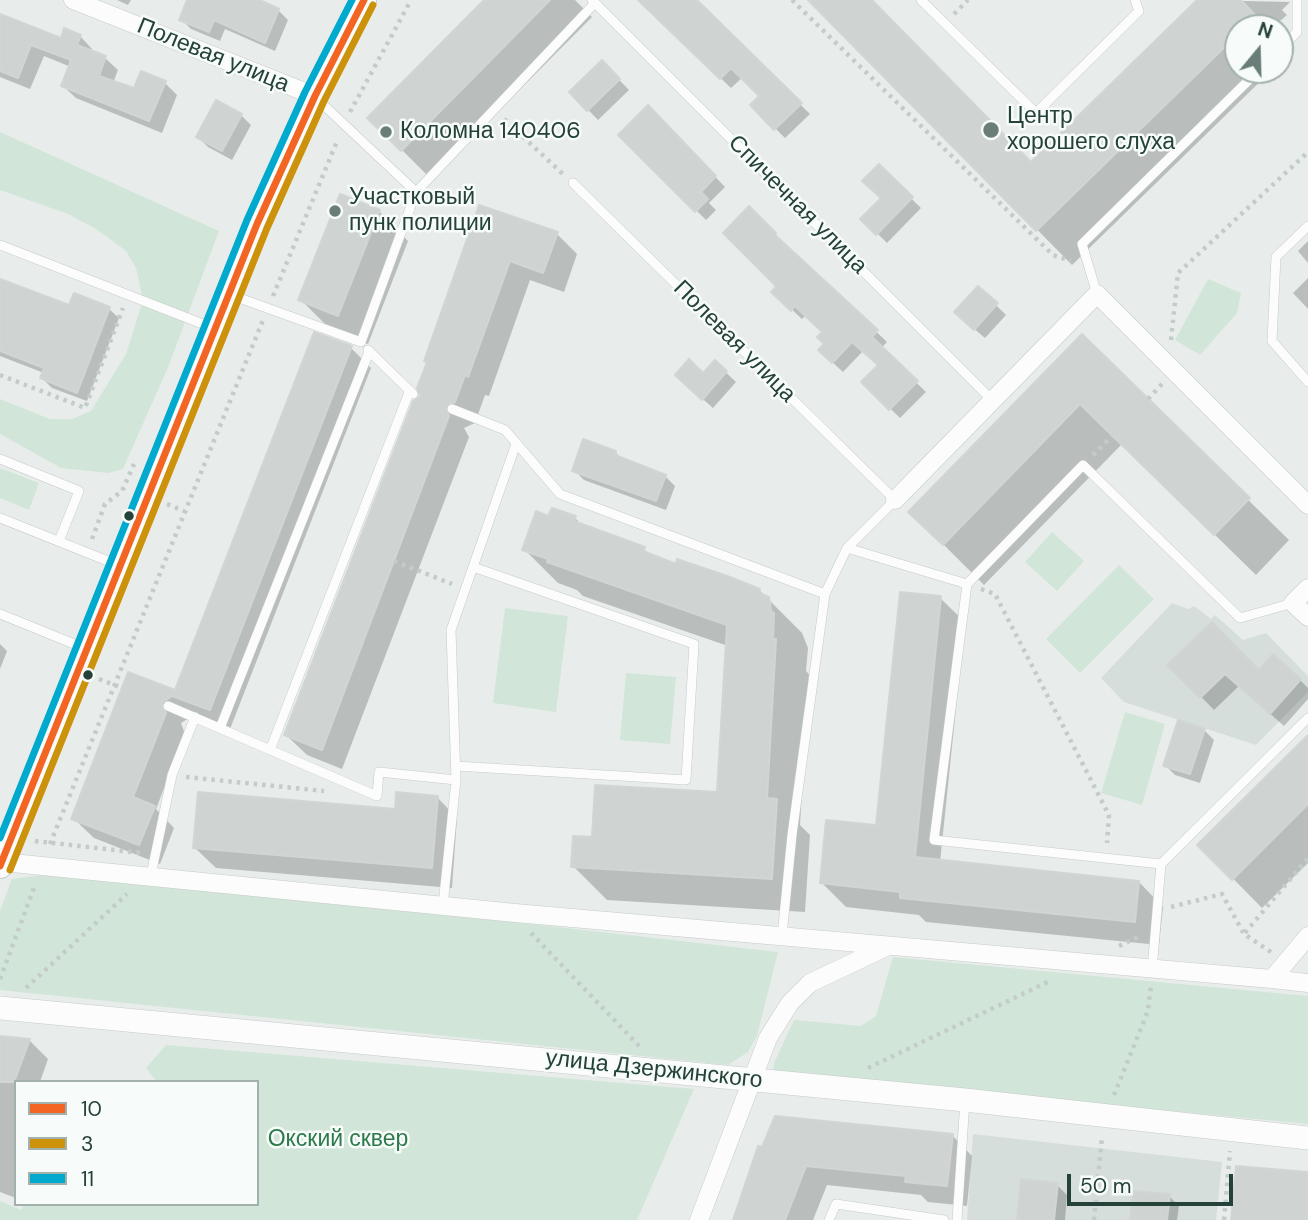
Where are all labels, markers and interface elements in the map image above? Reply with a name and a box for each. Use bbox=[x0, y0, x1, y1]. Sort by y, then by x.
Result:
street label: Полевая улица bbox=[133, 13, 293, 99]
north arrow bbox=[1224, 14, 1294, 84]
text: N bbox=[1255, 16, 1276, 45]
place label: Центр хорошего слуха bbox=[1007, 103, 1175, 157]
place label: Коломна 140406 bbox=[400, 118, 581, 146]
marker: Центр хорошего слуха bbox=[981, 120, 1001, 140]
marker: Коломна 140406 bbox=[378, 124, 394, 140]
street label: Спичечная улица bbox=[722, 130, 872, 280]
place label: Участковый пунк полиции bbox=[349, 184, 492, 238]
marker: Участковый пунк полиции bbox=[327, 203, 343, 219]
street label: Полевая улица bbox=[667, 275, 801, 409]
unlabelled marker bbox=[122, 509, 136, 523]
unlabelled marker bbox=[81, 668, 95, 682]
street label: улица Дзержинского bbox=[544, 1045, 764, 1095]
legend bbox=[14, 1080, 259, 1206]
text: 10 bbox=[81, 1095, 102, 1123]
park label: Окский сквер bbox=[268, 1126, 408, 1154]
text: 3 bbox=[81, 1130, 93, 1158]
scale bar bbox=[1070, 1160, 1236, 1204]
text: 11 bbox=[81, 1165, 94, 1193]
text: 50 m bbox=[1080, 1172, 1131, 1200]

